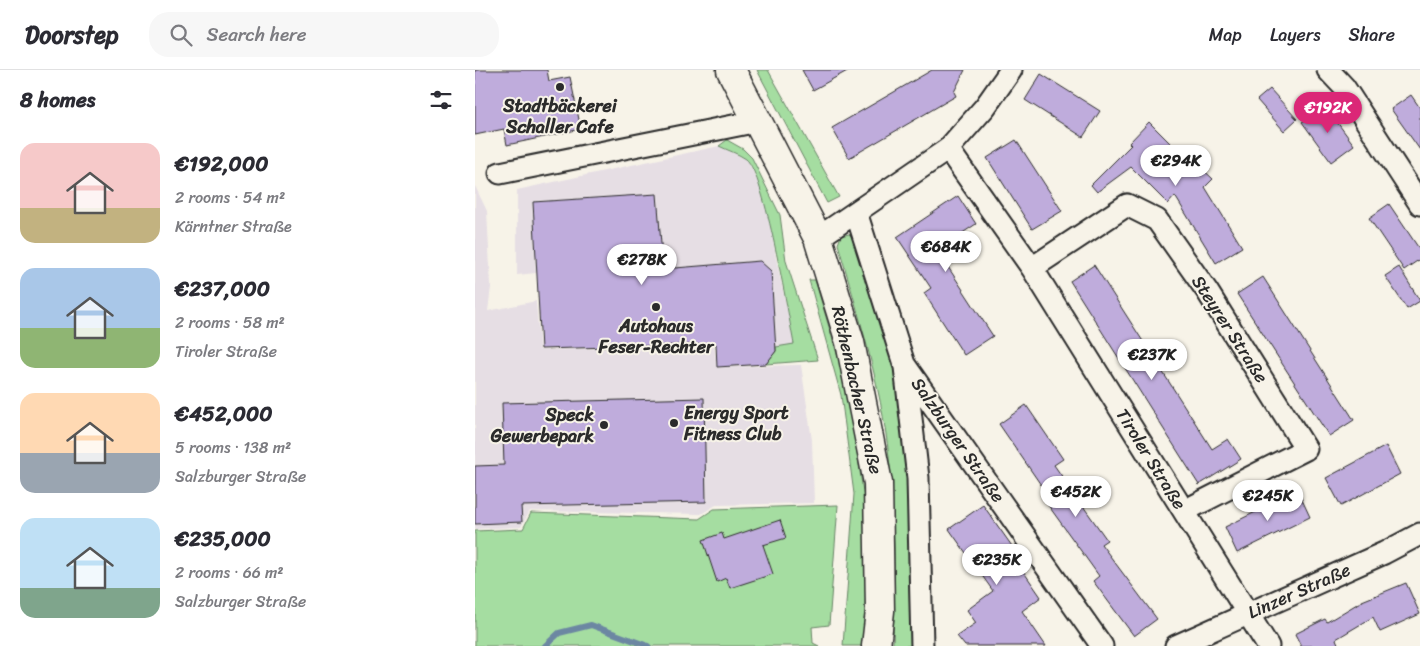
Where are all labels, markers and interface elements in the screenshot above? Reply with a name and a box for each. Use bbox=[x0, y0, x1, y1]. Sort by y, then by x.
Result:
search box bbox=[149, 12, 499, 57]
text: Doorstep bbox=[25, 14, 119, 56]
text: Search here bbox=[207, 18, 307, 51]
text: Map bbox=[1209, 19, 1242, 51]
text: Layers bbox=[1270, 19, 1321, 51]
text: Share bbox=[1349, 19, 1395, 51]
icon: search bbox=[167, 21, 195, 49]
text: 8 homes bbox=[20, 81, 95, 119]
marker: Stadtbäckerei Schaller Cafe bbox=[554, 81, 566, 93]
icon: filters bbox=[427, 86, 455, 114]
place label: Stadtbäckerei Schaller Cafe bbox=[502, 90, 618, 143]
pin: €192K bbox=[1293, 92, 1363, 134]
text: €192K bbox=[1305, 93, 1351, 122]
pin: €294K bbox=[1141, 144, 1211, 187]
text: €192,000 bbox=[175, 145, 268, 183]
text: €294K bbox=[1151, 146, 1201, 175]
icon: home bbox=[60, 163, 120, 223]
text: 2 rooms · 54 m² bbox=[175, 183, 285, 212]
text: Kärntner Straße bbox=[175, 212, 292, 241]
pin: €684K bbox=[911, 230, 981, 273]
text: €684K bbox=[921, 232, 971, 261]
pin: €278K bbox=[607, 244, 677, 286]
text: €278K bbox=[618, 245, 666, 274]
street label: Steyrer Straße bbox=[1183, 268, 1277, 390]
text: €237,000 bbox=[175, 270, 270, 308]
icon: home bbox=[60, 288, 120, 348]
marker: Autohaus Feser-Rechter bbox=[650, 301, 662, 313]
street label: Röthenbacher Straße bbox=[822, 303, 892, 477]
text: 2 rooms · 58 m² bbox=[175, 308, 285, 337]
place label: Autohaus Feser-Rechter bbox=[598, 310, 715, 363]
text: Tiroler Straße bbox=[175, 337, 277, 366]
pin: €237K bbox=[1117, 338, 1187, 381]
text: €237K bbox=[1128, 340, 1176, 369]
street label: Salzburger Straße bbox=[903, 370, 1013, 510]
text: €452,000 bbox=[175, 395, 272, 433]
place label: Energy Sport Fitness Club bbox=[683, 397, 789, 450]
place label: Speck Gewerbepark bbox=[490, 399, 594, 452]
street label: Tiroler Straße bbox=[1107, 402, 1195, 516]
icon: home bbox=[60, 413, 120, 473]
marker: Energy Sport Fitness Club bbox=[668, 417, 680, 429]
marker: Speck Gewerbepark bbox=[598, 419, 610, 431]
text: 5 rooms · 138 m² bbox=[175, 433, 291, 462]
text: Salzburger Straße bbox=[175, 462, 306, 491]
pin: €452K bbox=[1041, 476, 1111, 518]
text: €452K bbox=[1051, 477, 1101, 506]
pin: €245K bbox=[1233, 480, 1303, 522]
text: €245K bbox=[1243, 481, 1293, 510]
text: €235,000 bbox=[175, 520, 271, 558]
icon: home bbox=[60, 538, 120, 598]
pin: €235K bbox=[962, 544, 1032, 586]
text: €235K bbox=[973, 545, 1021, 574]
street label: Linzer Straße bbox=[1242, 554, 1356, 628]
text: 2 rooms · 66 m² bbox=[175, 558, 284, 587]
text: Salzburger Straße bbox=[175, 587, 306, 616]

